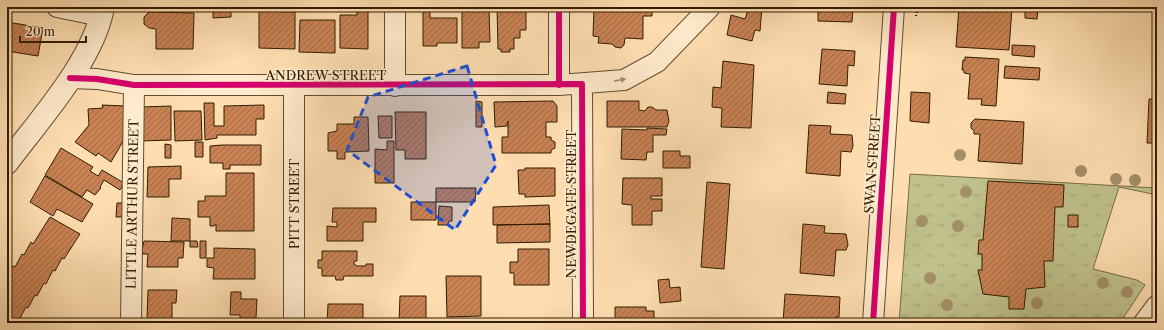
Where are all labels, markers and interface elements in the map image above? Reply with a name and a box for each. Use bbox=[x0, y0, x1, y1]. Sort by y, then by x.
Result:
scale bar bbox=[20, 18, 86, 44]
text: 20 m bbox=[26, 24, 55, 39]
street label: ANDREW STREET bbox=[264, 67, 387, 83]
one-way arrow bbox=[614, 77, 627, 83]
street label: SWAN STREET bbox=[861, 114, 883, 214]
street label: LITTLE ARTHUR STREET bbox=[123, 119, 141, 289]
street label: NEWDEGATE STREET bbox=[563, 129, 579, 279]
street label: PITT STREET bbox=[286, 158, 302, 249]

